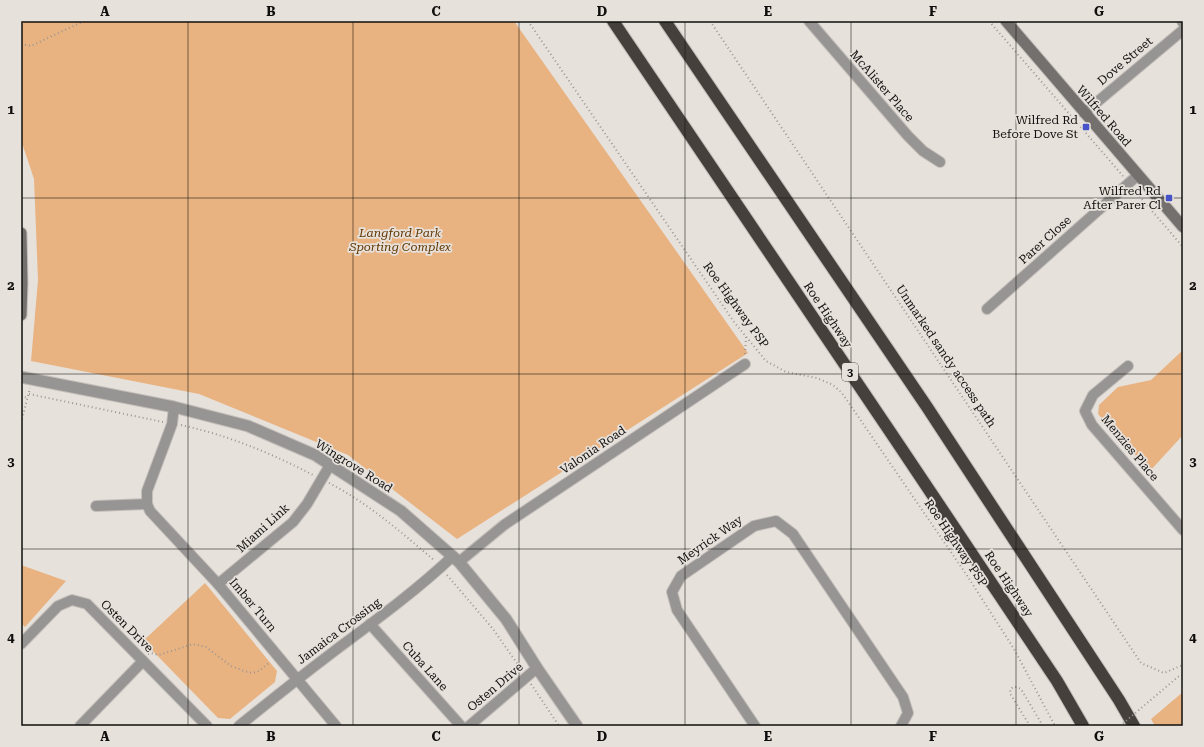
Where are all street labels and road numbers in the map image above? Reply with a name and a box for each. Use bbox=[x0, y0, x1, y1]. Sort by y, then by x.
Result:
street label: Dove Street bbox=[1095, 34, 1156, 88]
street label: McAlister Place bbox=[847, 48, 917, 125]
street label: Wilfred Road bbox=[1074, 83, 1134, 150]
street label: Parer Close bbox=[1016, 213, 1074, 267]
street label: Roe Highway PSP bbox=[700, 259, 772, 351]
street label: Roe Highway bbox=[801, 279, 856, 351]
street label: Unmarked sandy access path bbox=[893, 282, 999, 430]
road number: 3 bbox=[842, 363, 858, 381]
street label: Menzies Place bbox=[1098, 412, 1162, 484]
street label: Valonia Road bbox=[558, 423, 629, 477]
street label: Wingrove Road bbox=[313, 437, 395, 495]
street label: Roe Highway PSP bbox=[922, 497, 991, 590]
street label: Miami Link bbox=[234, 500, 292, 555]
street label: Meyrick Way bbox=[675, 512, 746, 568]
street label: Roe Highway bbox=[982, 548, 1037, 620]
street label: Imber Turn bbox=[227, 575, 280, 635]
street label: Jamaica Crossing bbox=[294, 595, 384, 667]
street label: Osten Drive bbox=[98, 597, 156, 655]
street label: Cuba Lane bbox=[399, 638, 451, 694]
street label: Osten Drive bbox=[464, 659, 526, 714]

